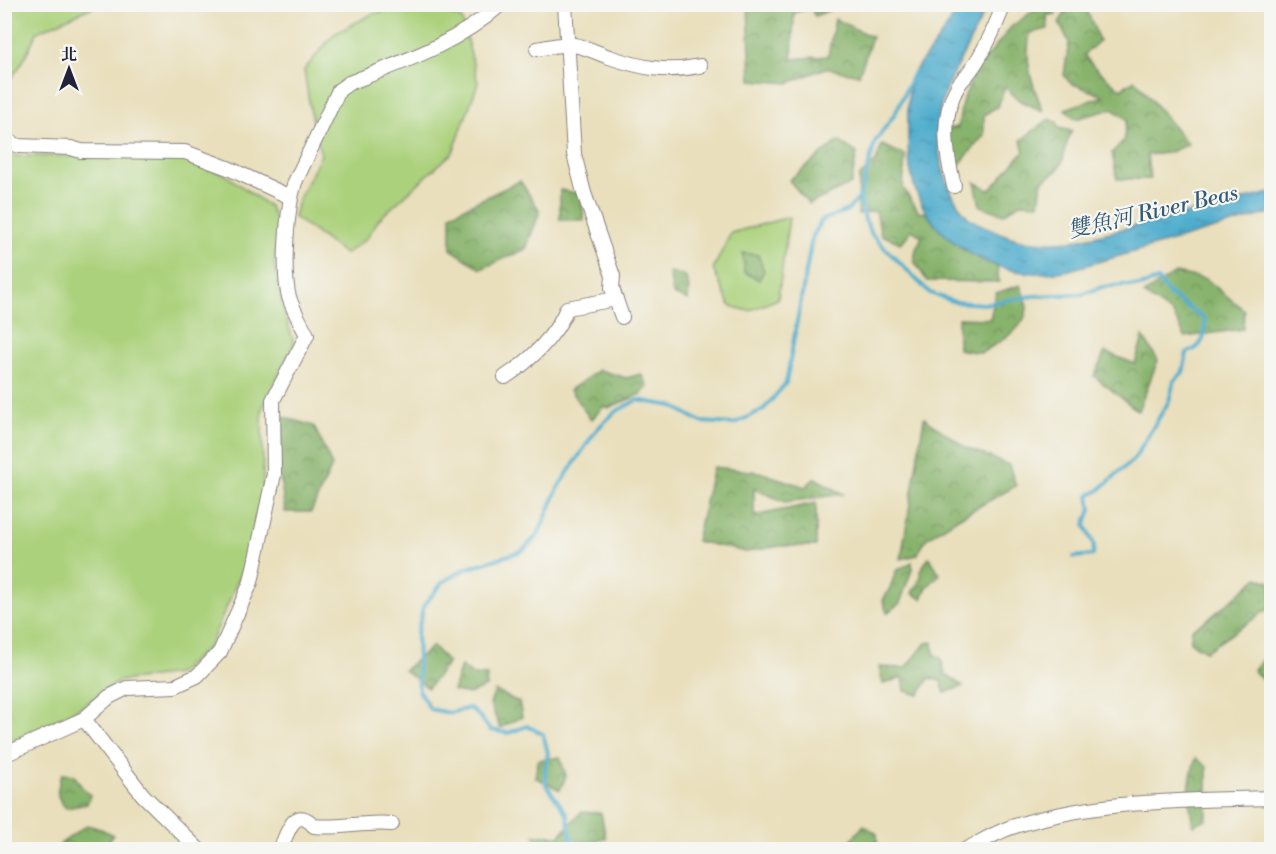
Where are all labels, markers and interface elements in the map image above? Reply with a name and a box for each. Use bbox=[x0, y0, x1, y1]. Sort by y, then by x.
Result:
north arrow bbox=[39, 39, 99, 99]
text: 北 bbox=[61, 45, 77, 65]
water label: 雙魚河 River Beas bbox=[1065, 179, 1241, 245]

